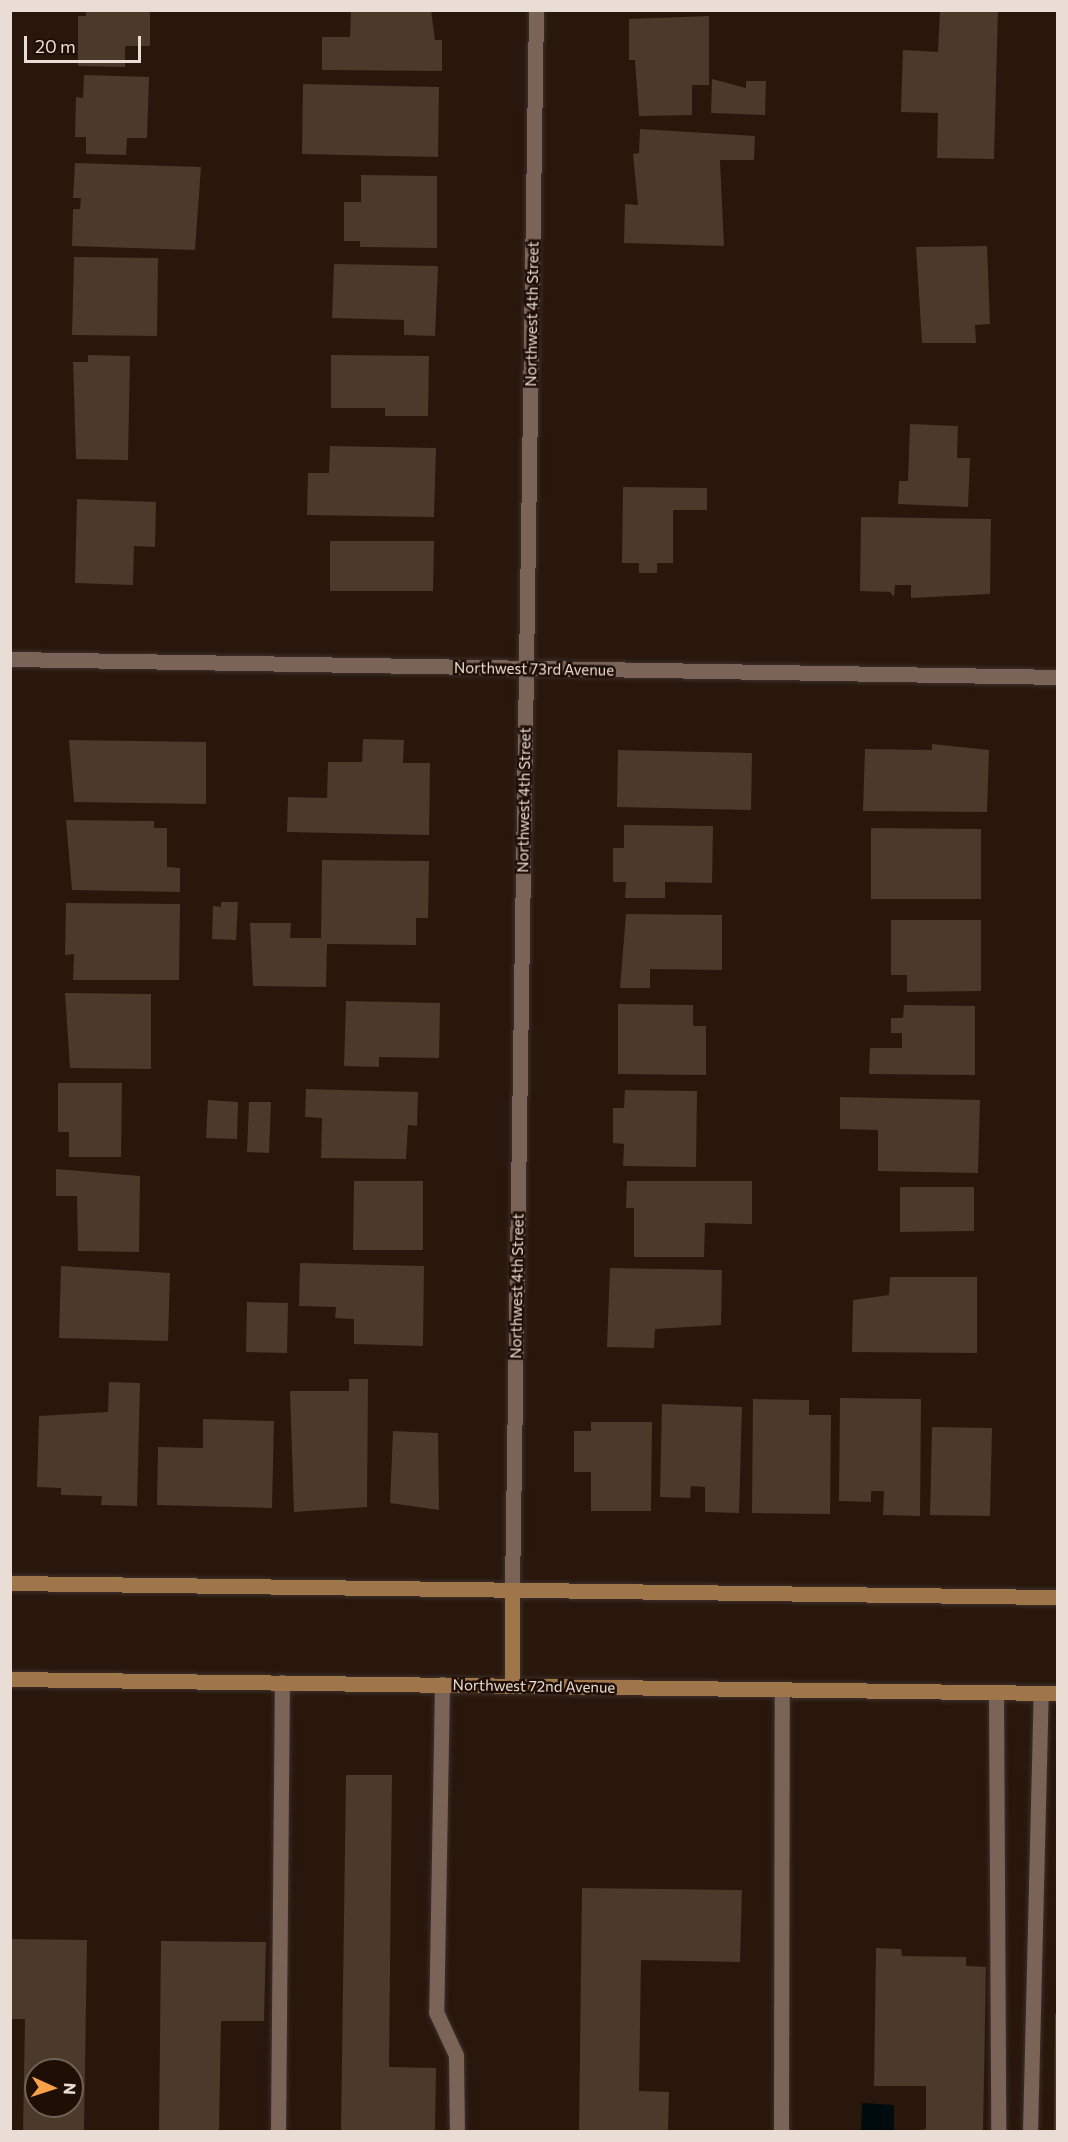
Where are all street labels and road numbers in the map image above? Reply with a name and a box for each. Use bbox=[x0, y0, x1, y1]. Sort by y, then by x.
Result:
street label: Northwest 4th Street bbox=[522, 241, 542, 387]
street label: Northwest 73rd Avenue bbox=[454, 659, 614, 679]
street label: Northwest 4th Street bbox=[514, 727, 534, 873]
street label: Northwest 4th Street bbox=[507, 1213, 527, 1359]
street label: Northwest 72nd Avenue bbox=[453, 1676, 615, 1696]

